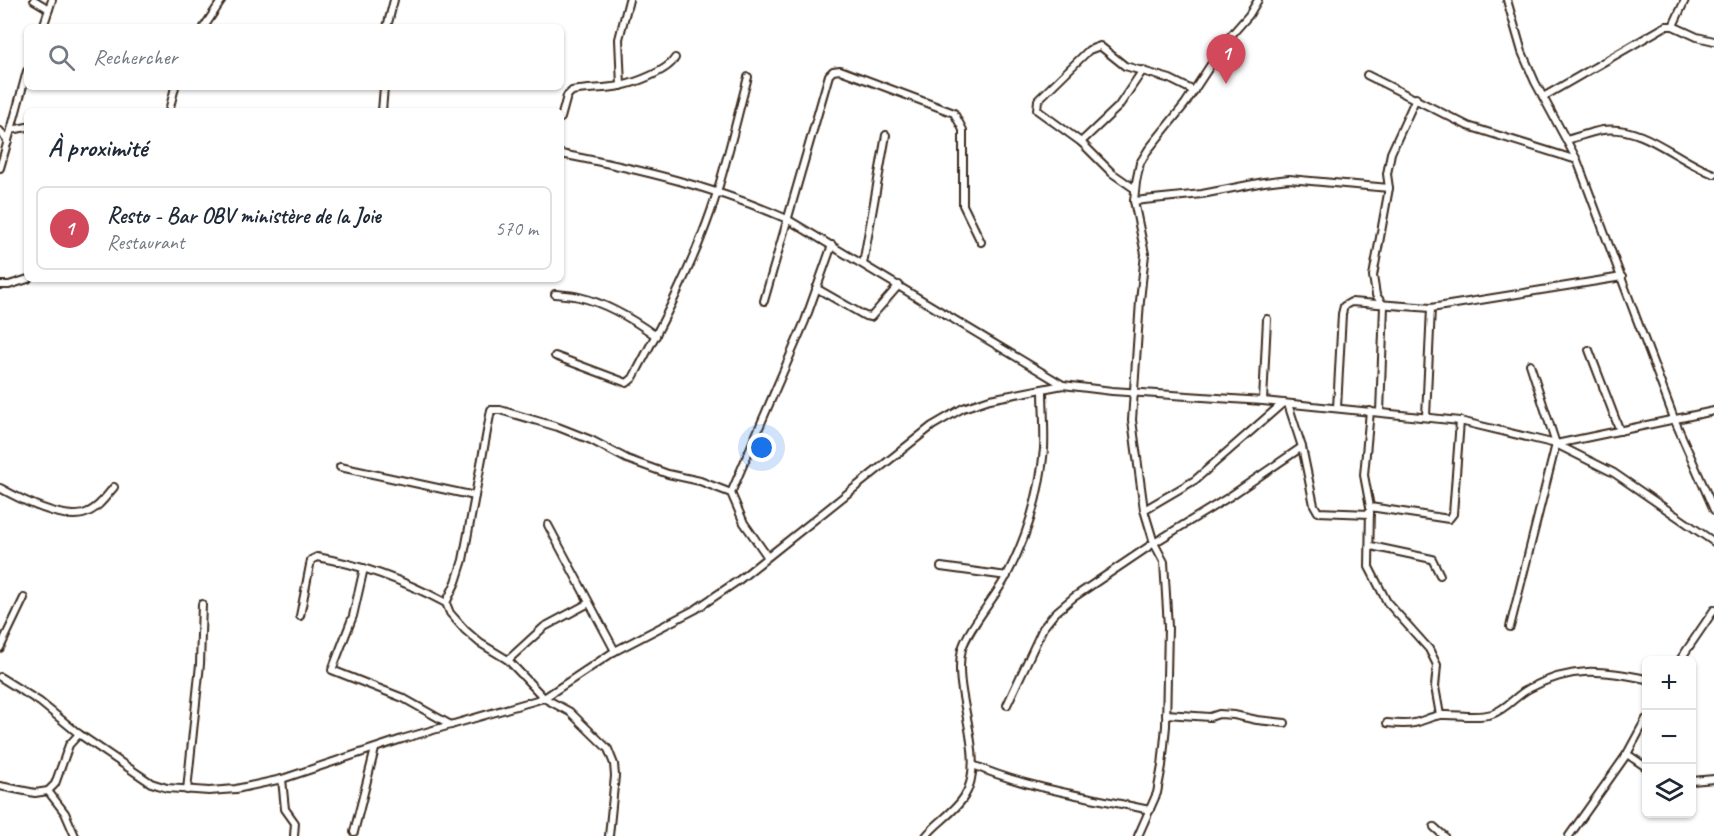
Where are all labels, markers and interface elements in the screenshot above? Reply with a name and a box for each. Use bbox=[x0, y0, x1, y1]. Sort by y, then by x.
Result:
search box bbox=[24, 24, 564, 90]
pin: 1 bbox=[1206, 34, 1246, 84]
icon: search bbox=[45, 41, 78, 74]
text: Rechercher bbox=[93, 43, 177, 71]
text: À proximité bbox=[48, 131, 147, 164]
text: Resto - Bar OBV ministère de la Joie bbox=[107, 202, 381, 230]
text: 1 bbox=[65, 216, 74, 241]
text: 570 m bbox=[495, 216, 538, 241]
text: Restaurant bbox=[107, 230, 184, 255]
your location bbox=[747, 433, 776, 462]
map controls bbox=[1642, 656, 1696, 818]
button: + bbox=[1642, 656, 1696, 710]
button: − bbox=[1642, 710, 1696, 764]
button: layers bbox=[1642, 764, 1696, 818]

